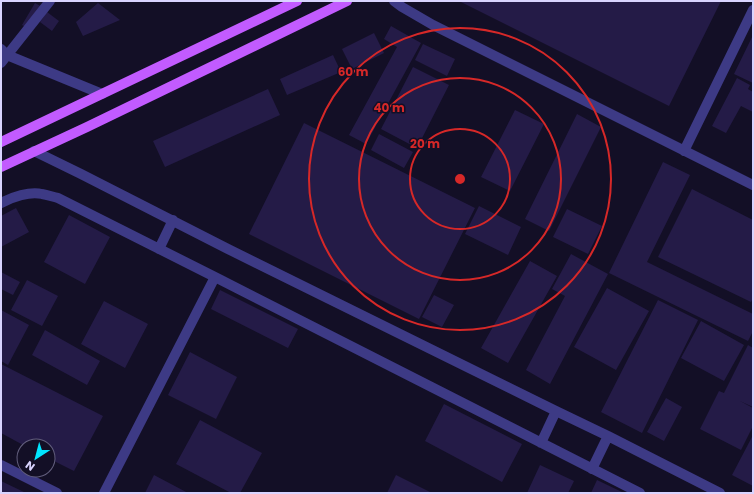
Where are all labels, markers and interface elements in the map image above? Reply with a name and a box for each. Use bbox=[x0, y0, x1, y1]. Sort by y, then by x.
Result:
text: 60 m bbox=[338, 63, 369, 80]
text: 40 m bbox=[373, 99, 405, 116]
text: 20 m bbox=[410, 135, 440, 152]
centre of rings bbox=[453, 172, 467, 186]
north arrow bbox=[16, 438, 56, 478]
text: N bbox=[22, 457, 38, 475]

